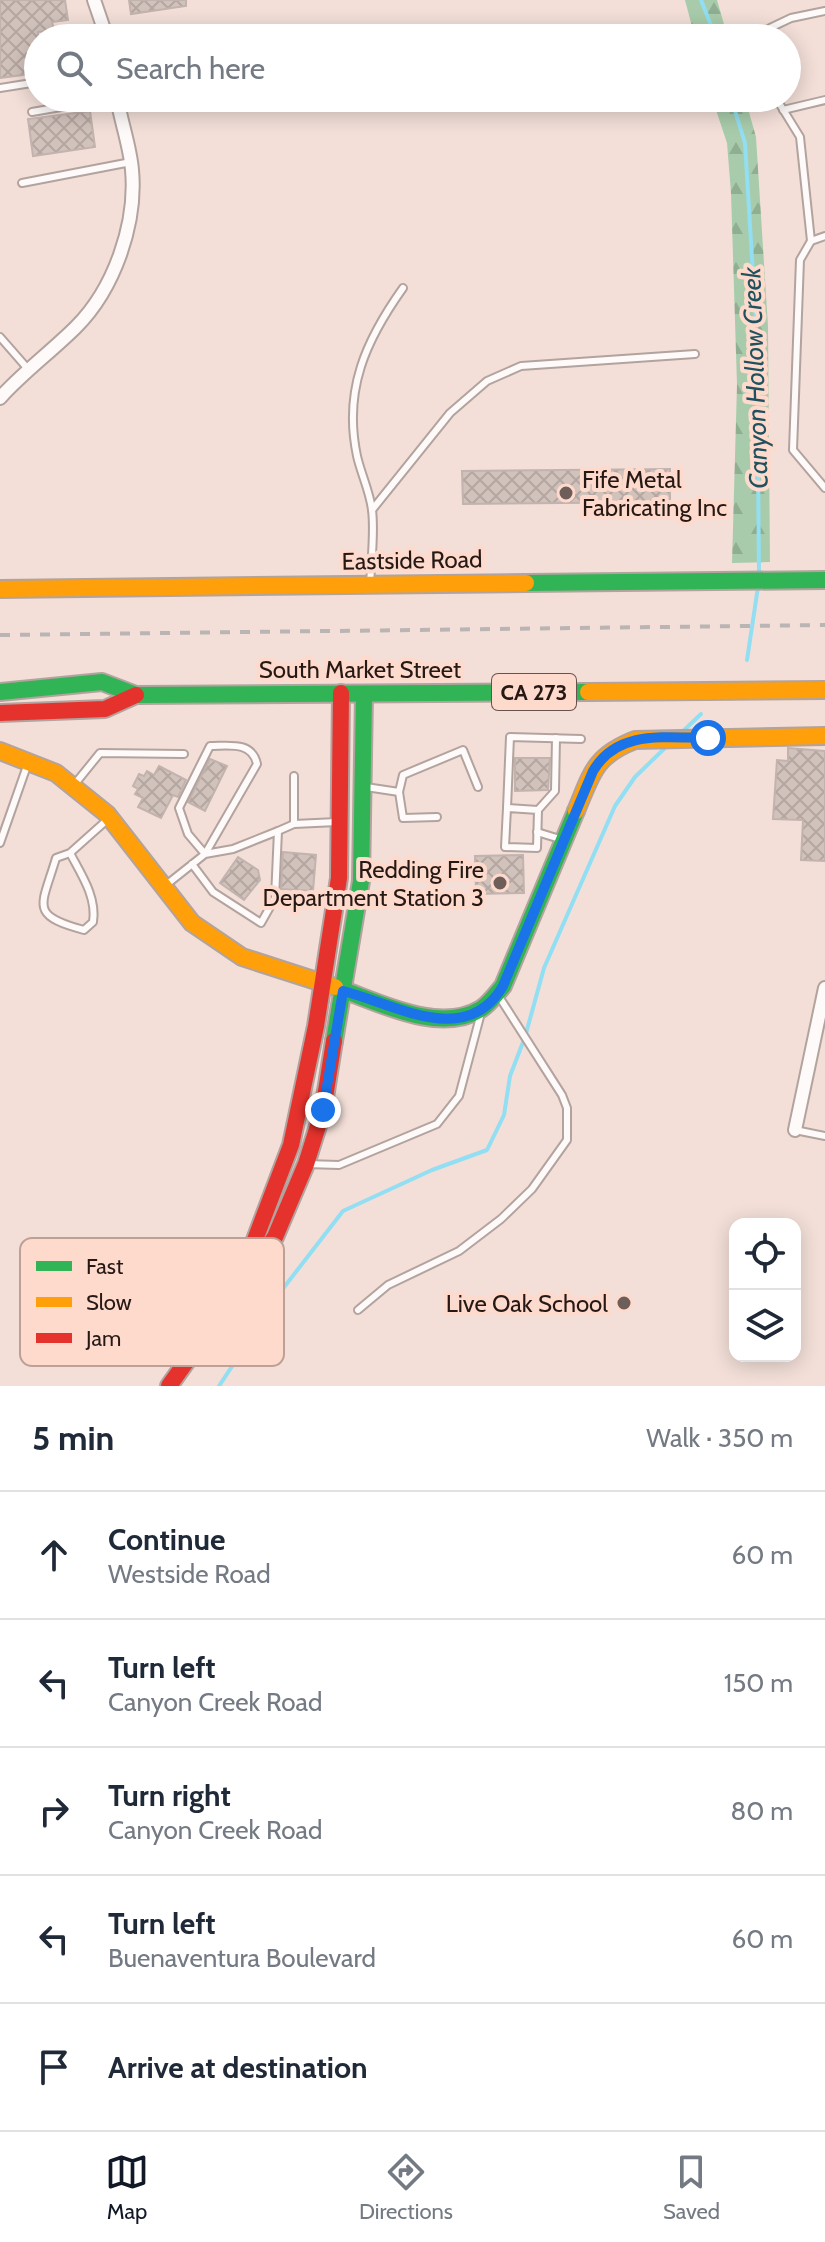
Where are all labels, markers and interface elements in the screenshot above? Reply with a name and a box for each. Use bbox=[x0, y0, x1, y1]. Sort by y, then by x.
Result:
search box bbox=[24, 24, 801, 112]
icon: search bbox=[52, 46, 96, 90]
text: Search here bbox=[116, 50, 265, 87]
water label: Canyon Hollow Creek bbox=[735, 266, 775, 489]
place label: Fife Metal Fabricating Inc bbox=[582, 465, 727, 522]
marker: Fife Metal Fabricating Inc bbox=[557, 484, 575, 502]
street label: Eastside Road bbox=[341, 544, 483, 576]
street label: South Market Street bbox=[259, 655, 461, 684]
road number: CA 273 bbox=[492, 674, 576, 710]
route start bbox=[690, 720, 726, 756]
place label: Redding Fire Department Station 3 bbox=[263, 855, 484, 912]
marker: Redding Fire Department Station 3 bbox=[491, 874, 509, 892]
route end bbox=[305, 1092, 341, 1128]
map controls bbox=[729, 1218, 801, 1362]
button: locate bbox=[729, 1218, 801, 1290]
legend bbox=[20, 1238, 284, 1366]
text: Fast bbox=[86, 1253, 124, 1280]
text: Slow bbox=[86, 1289, 132, 1316]
place label: Live Oak School bbox=[446, 1289, 608, 1318]
button: layers bbox=[729, 1290, 801, 1362]
marker: Live Oak School bbox=[615, 1294, 633, 1312]
text: Jam bbox=[85, 1325, 121, 1352]
text: 5 min bbox=[32, 1417, 114, 1459]
text: Walk · 350 m bbox=[646, 1422, 793, 1454]
text: Continue bbox=[108, 1521, 225, 1558]
icon: ahead bbox=[32, 1533, 76, 1577]
text: 60 m bbox=[731, 1539, 793, 1571]
text: Westside Road bbox=[108, 1558, 271, 1590]
text: Turn left bbox=[108, 1649, 216, 1686]
icon: left bbox=[32, 1661, 76, 1705]
text: 150 m bbox=[724, 1667, 793, 1699]
text: Canyon Creek Road bbox=[108, 1686, 322, 1718]
text: Turn right bbox=[108, 1777, 231, 1814]
icon: right bbox=[32, 1789, 76, 1833]
text: 80 m bbox=[730, 1795, 793, 1827]
text: Canyon Creek Road bbox=[108, 1814, 322, 1846]
text: Turn left bbox=[108, 1905, 216, 1942]
icon: left bbox=[32, 1917, 76, 1961]
text: 60 m bbox=[731, 1923, 793, 1955]
text: Buenaventura Boulevard bbox=[108, 1942, 376, 1974]
icon: arrive bbox=[32, 2045, 76, 2089]
text: Arrive at destination bbox=[108, 2049, 368, 2086]
tab: Map bbox=[105, 2150, 149, 2225]
tab: Directions bbox=[359, 2150, 453, 2225]
tab: Saved bbox=[663, 2150, 720, 2225]

